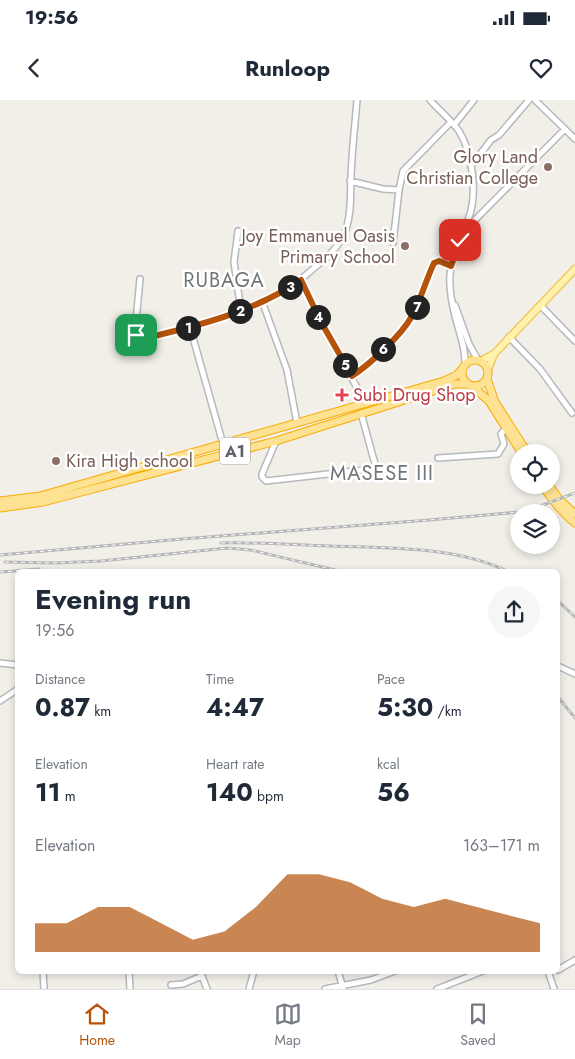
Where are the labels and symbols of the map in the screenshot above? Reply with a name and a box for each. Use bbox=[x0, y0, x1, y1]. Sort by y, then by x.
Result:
place label: Glory Land Christian College bbox=[406, 144, 538, 191]
marker: Glory Land Christian College bbox=[542, 161, 554, 173]
pin bbox=[439, 219, 481, 261]
place label: Joy Emmanuel Oasis Primary School bbox=[239, 223, 395, 270]
marker: Joy Emmanuel Oasis Primary School bbox=[399, 240, 411, 252]
district label: RUBAGA bbox=[183, 266, 265, 295]
pin: 3 bbox=[278, 274, 302, 300]
pin: 7 bbox=[404, 294, 430, 320]
pin: 2 bbox=[228, 298, 252, 324]
pin: 4 bbox=[306, 304, 330, 330]
pin bbox=[115, 314, 157, 356]
pin: 1 bbox=[176, 316, 200, 340]
pin: 6 bbox=[370, 336, 396, 362]
pin: 5 bbox=[332, 352, 358, 378]
place label: Subi Drug Shop bbox=[353, 382, 476, 408]
marker: Subi Drug Shop bbox=[335, 388, 349, 402]
road number: A1 bbox=[220, 438, 250, 464]
place label: Kira High school bbox=[66, 448, 193, 474]
marker: Kira High school bbox=[50, 455, 62, 467]
district label: MASESE III bbox=[330, 459, 434, 488]

